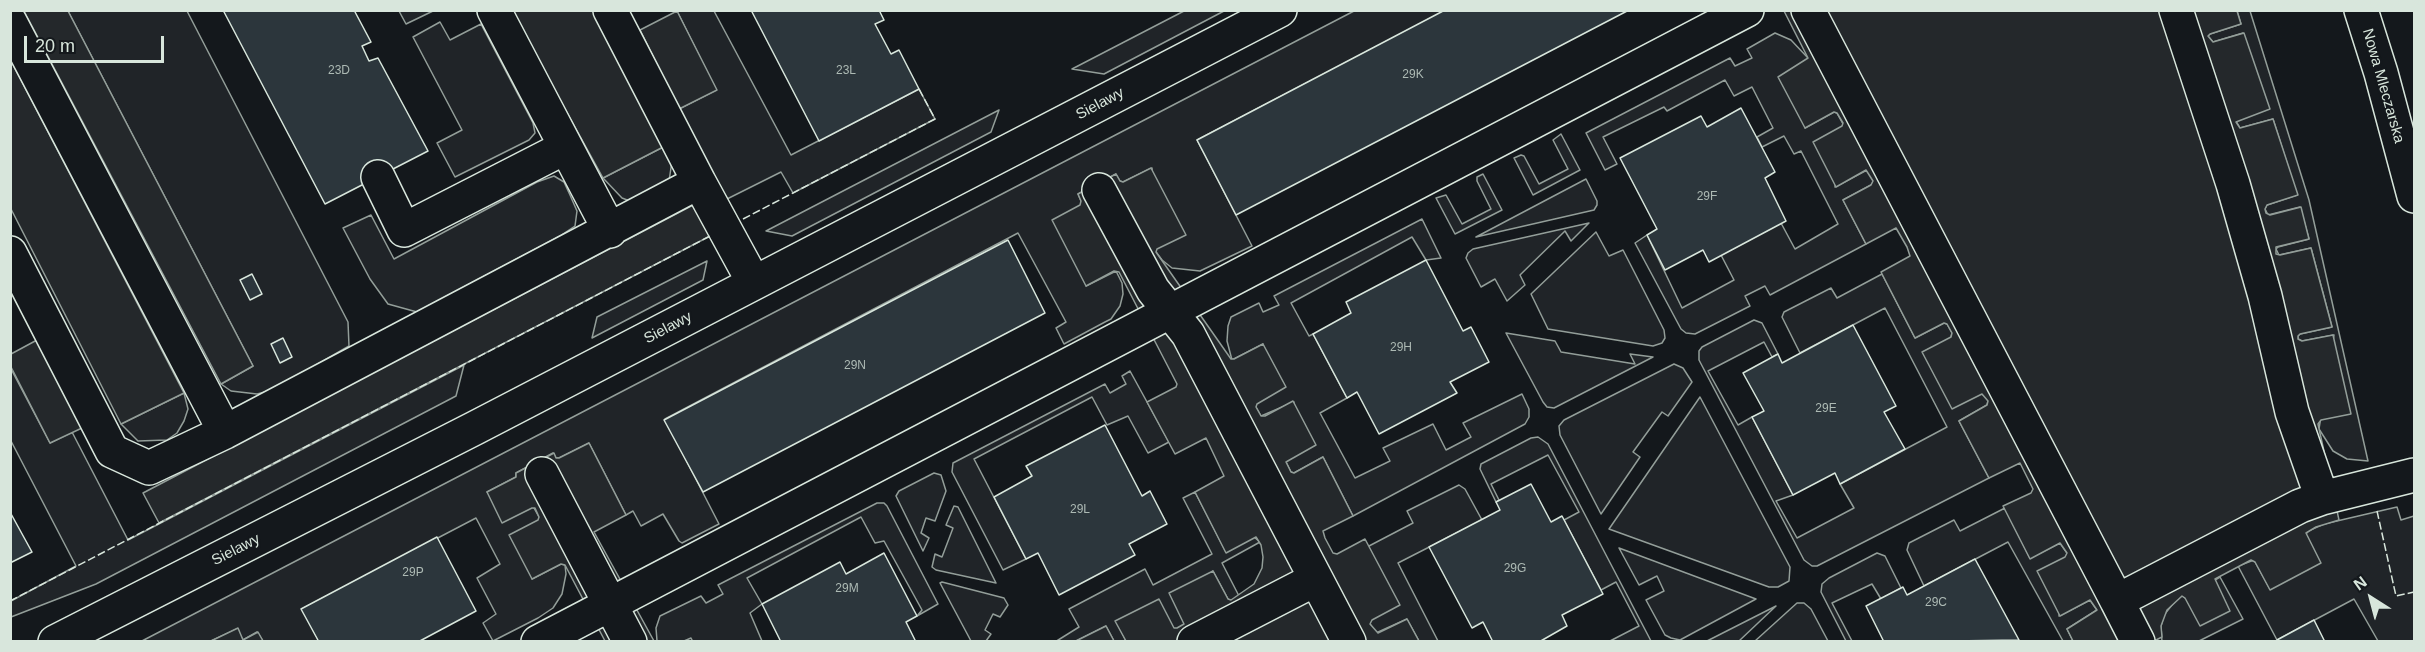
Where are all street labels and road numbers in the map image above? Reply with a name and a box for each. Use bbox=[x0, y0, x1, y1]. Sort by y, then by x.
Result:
street label: Nowa Mleczarska bbox=[2358, 27, 2408, 145]
street label: Sielawy bbox=[1073, 84, 1127, 124]
street label: Sielawy bbox=[641, 308, 695, 348]
street label: Sielawy bbox=[209, 530, 263, 570]

